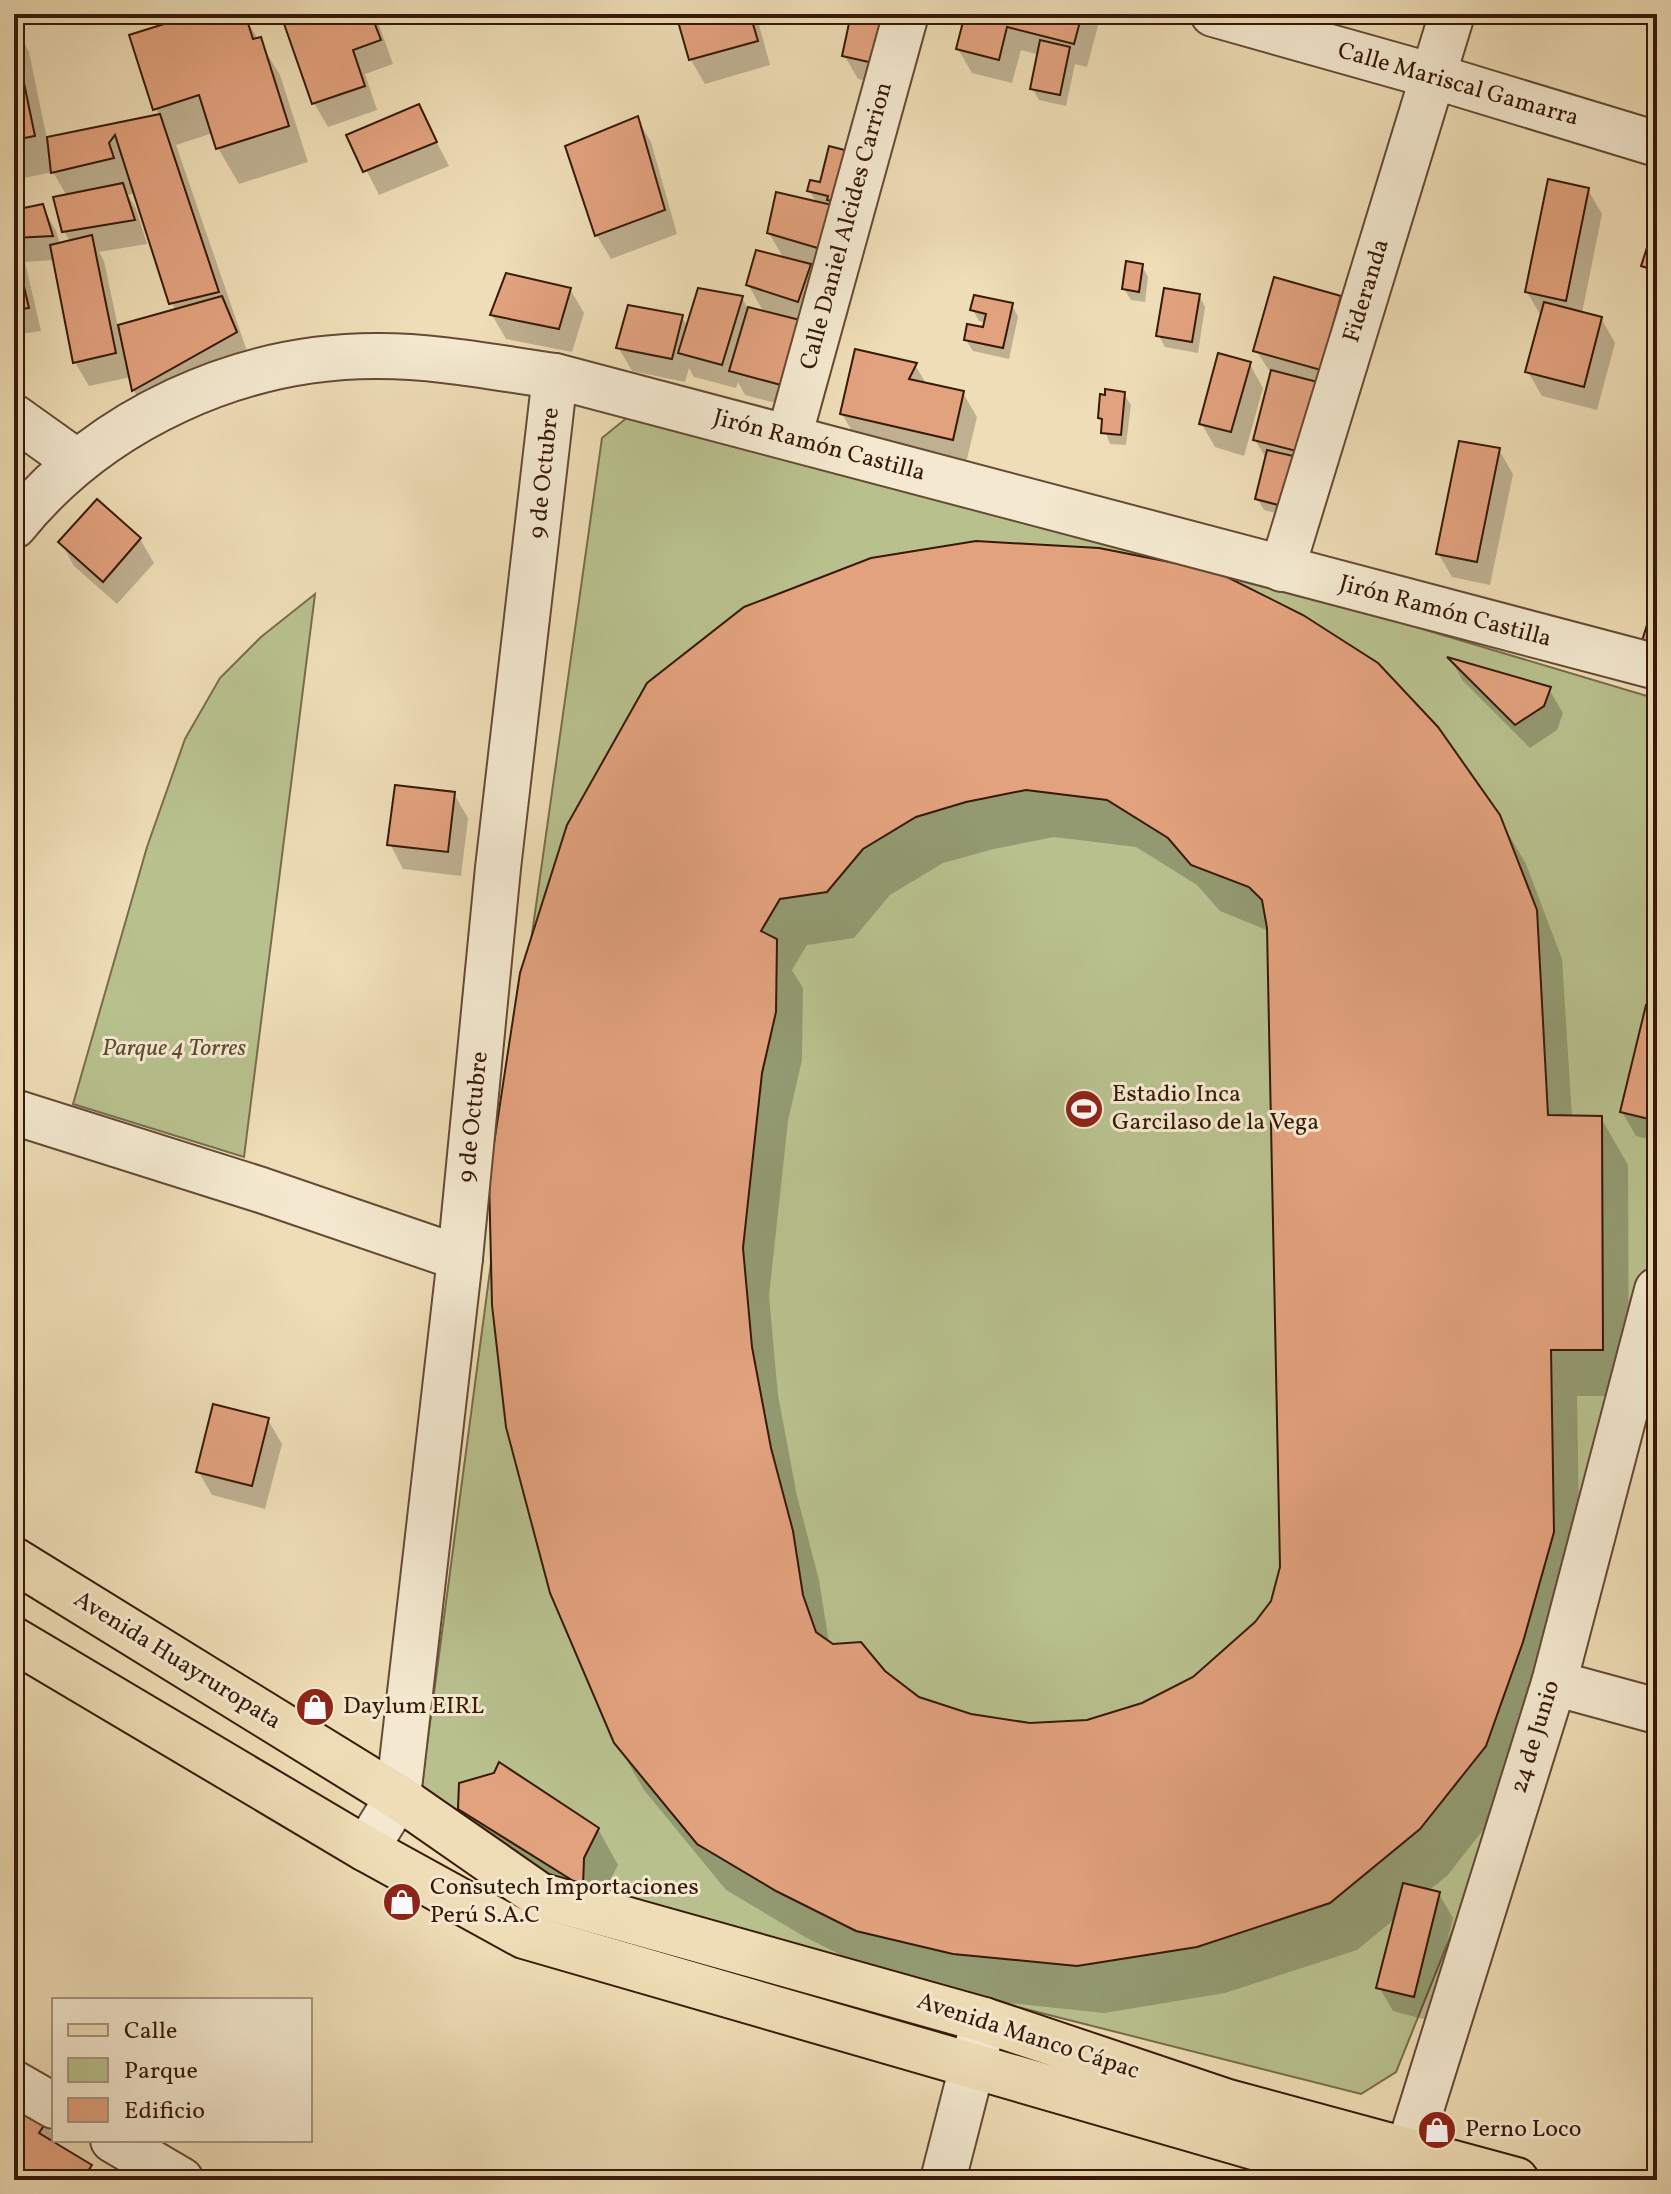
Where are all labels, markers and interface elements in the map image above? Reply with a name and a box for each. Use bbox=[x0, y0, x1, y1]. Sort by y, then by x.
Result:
street label: Calle Mariscal Gamarra bbox=[1333, 34, 1583, 136]
street label: Calle Daniel Alcides Carrion bbox=[792, 78, 902, 374]
street label: Fideranda bbox=[1335, 235, 1399, 347]
street label: Jirón Ramón Castilla bbox=[709, 401, 929, 491]
street label: 9 de Octubre bbox=[521, 406, 569, 540]
street label: Jirón Ramón Castilla bbox=[1335, 567, 1555, 657]
park label: Parque 4 Torres bbox=[102, 1032, 246, 1066]
street label: 9 de Octubre bbox=[450, 1050, 498, 1184]
place label: Estadio Inca Garcilaso de la Vega bbox=[1112, 1078, 1319, 1140]
sports icon: Estadio Inca Garcilaso de la Vega bbox=[1063, 1088, 1105, 1130]
street label: Avenida Huayruropata bbox=[67, 1583, 287, 1739]
street label: 24 de Junio bbox=[1503, 1676, 1569, 1798]
shop icon: Daylum EIRL bbox=[294, 1686, 336, 1728]
place label: Daylum EIRL bbox=[343, 1690, 484, 1724]
place label: Consutech Importaciones Perú S.A.C bbox=[430, 1871, 699, 1933]
shop icon: Consutech Importaciones Perú S.A.C bbox=[381, 1881, 423, 1923]
street label: Avenida Manco Cápac bbox=[912, 1985, 1144, 2089]
legend bbox=[52, 1998, 312, 2142]
text: Calle bbox=[124, 2015, 177, 2049]
text: Parque bbox=[124, 2055, 198, 2089]
text: Edificio bbox=[124, 2095, 205, 2129]
shop icon: Perno Loco bbox=[1416, 2109, 1458, 2151]
place label: Perno Loco bbox=[1465, 2113, 1582, 2147]

